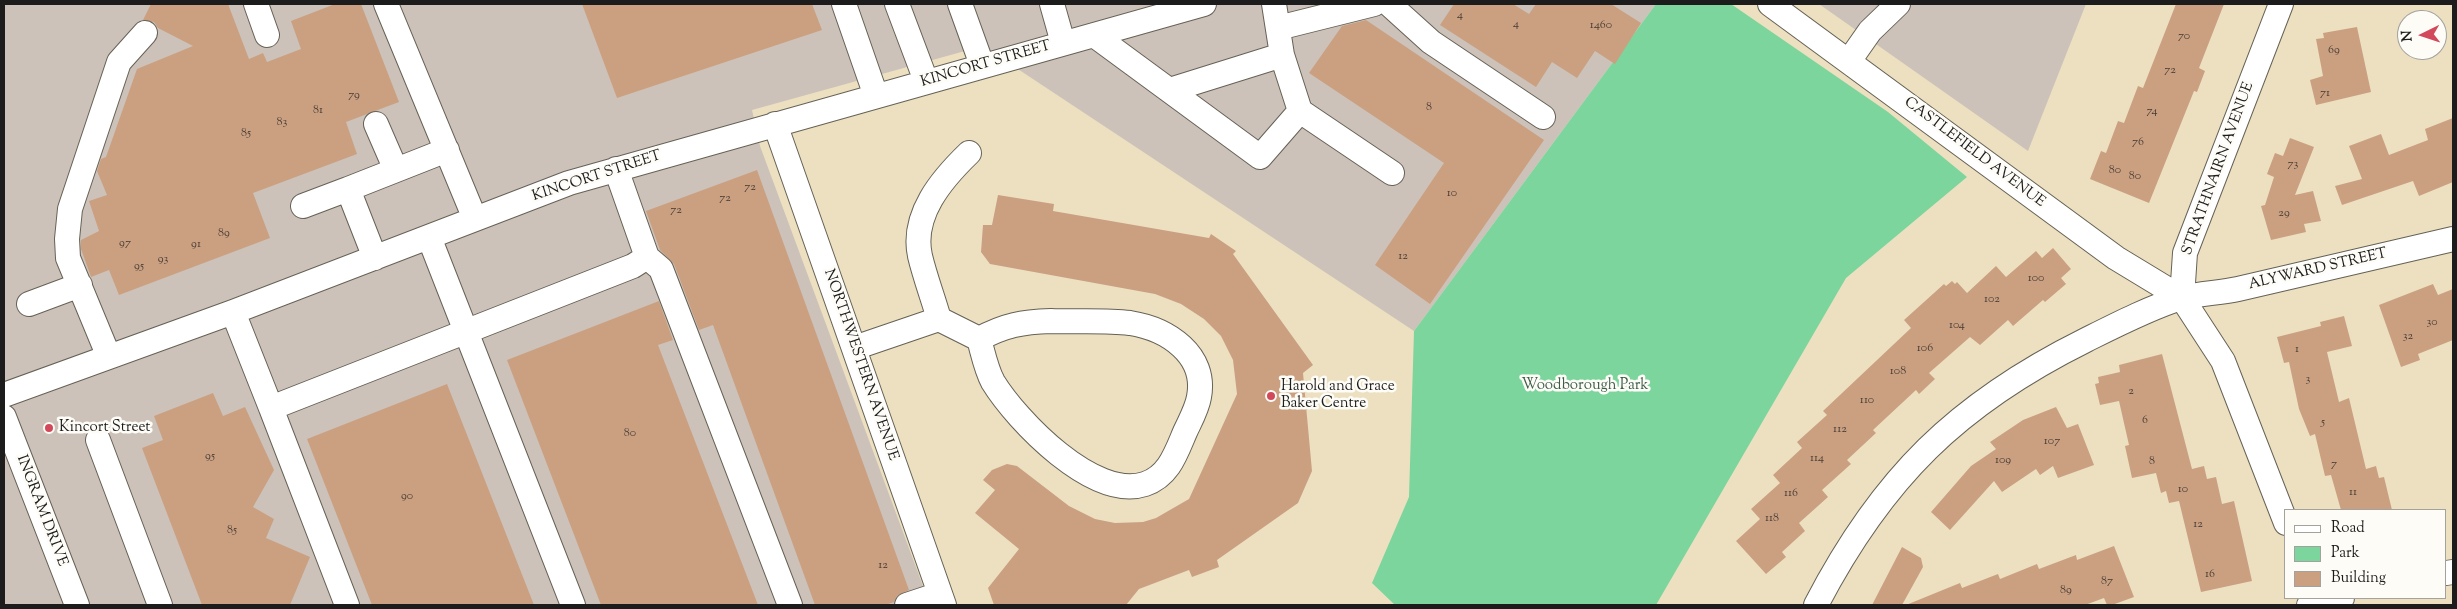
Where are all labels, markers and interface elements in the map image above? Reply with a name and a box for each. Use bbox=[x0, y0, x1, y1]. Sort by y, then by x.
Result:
house number: 4 bbox=[1457, 9, 1463, 23]
north arrow bbox=[2397, 10, 2447, 60]
house number: 4 bbox=[1513, 18, 1519, 32]
house number: 1460 bbox=[1590, 19, 1612, 33]
house number: 70 bbox=[2178, 30, 2190, 44]
text: N bbox=[2398, 30, 2418, 42]
street label: KINCORT STREET bbox=[919, 38, 1053, 92]
house number: 69 bbox=[2328, 44, 2340, 58]
house number: 72 bbox=[2164, 64, 2176, 78]
street label: STRATHNAIRN AVENUE bbox=[2179, 80, 2259, 258]
house number: 71 bbox=[2320, 87, 2330, 101]
house number: 79 bbox=[348, 89, 360, 103]
street label: CASTLEFIELD AVENUE bbox=[1900, 94, 2048, 212]
house number: 8 bbox=[1426, 101, 1432, 115]
house number: 81 bbox=[313, 104, 323, 118]
house number: 74 bbox=[2146, 105, 2158, 119]
house number: 83 bbox=[277, 116, 287, 130]
house number: 85 bbox=[241, 127, 251, 141]
house number: 76 bbox=[2132, 136, 2144, 150]
street label: KINCORT STREET bbox=[530, 148, 664, 206]
house number: 73 bbox=[2288, 158, 2298, 172]
house number: 80 bbox=[2109, 164, 2121, 178]
house number: 80 bbox=[2129, 170, 2141, 184]
house number: 72 bbox=[744, 181, 756, 195]
house number: 10 bbox=[1447, 187, 1457, 201]
house number: 72 bbox=[719, 192, 731, 206]
house number: 72 bbox=[670, 204, 682, 218]
house number: 29 bbox=[2278, 207, 2290, 221]
house number: 89 bbox=[218, 227, 230, 241]
house number: 97 bbox=[119, 237, 131, 251]
house number: 91 bbox=[191, 238, 201, 252]
street label: ALYWARD STREET bbox=[2247, 245, 2389, 295]
house number: 12 bbox=[1398, 250, 1408, 264]
house number: 93 bbox=[158, 253, 168, 267]
house number: 95 bbox=[134, 260, 144, 274]
street label: NORTHWESTERN AVENUE bbox=[819, 267, 901, 463]
house number: 100 bbox=[2028, 272, 2044, 286]
house number: 102 bbox=[1984, 293, 2000, 307]
house number: 30 bbox=[2426, 316, 2438, 330]
house number: 104 bbox=[1949, 319, 1965, 333]
house number: 32 bbox=[2403, 330, 2413, 344]
house number: 106 bbox=[1917, 342, 1933, 356]
house number: 1 bbox=[2295, 343, 2299, 357]
house number: 108 bbox=[1890, 365, 1906, 379]
house number: 3 bbox=[2306, 373, 2310, 387]
park label: Woodborough Park bbox=[1521, 377, 1649, 395]
place label: Harold and Grace Baker Centre bbox=[1281, 378, 1395, 413]
house number: 2 bbox=[2128, 385, 2134, 399]
marker: Harold and Grace Baker Centre bbox=[1265, 390, 1277, 402]
house number: 110 bbox=[1860, 394, 1874, 408]
house number: 6 bbox=[2142, 414, 2148, 428]
house number: 5 bbox=[2321, 416, 2325, 430]
place label: Kincort Street bbox=[59, 419, 150, 437]
marker: Kincort Street bbox=[43, 422, 55, 434]
house number: 112 bbox=[1833, 423, 1847, 437]
house number: 80 bbox=[624, 427, 636, 441]
house number: 107 bbox=[2044, 435, 2060, 449]
house number: 95 bbox=[205, 450, 215, 464]
house number: 114 bbox=[1810, 452, 1824, 466]
street label: INGRAM DRIVE bbox=[11, 453, 71, 569]
house number: 109 bbox=[1995, 454, 2011, 468]
house number: 8 bbox=[2149, 455, 2155, 469]
house number: 7 bbox=[2331, 458, 2337, 472]
house number: 10 bbox=[2178, 483, 2188, 497]
house number: 11 bbox=[2349, 486, 2357, 500]
house number: 116 bbox=[1784, 487, 1798, 501]
house number: 90 bbox=[401, 490, 413, 504]
legend bbox=[2284, 509, 2447, 599]
house number: 118 bbox=[1765, 512, 1779, 526]
house number: 12 bbox=[2193, 518, 2203, 532]
text: Road bbox=[2331, 518, 2365, 539]
house number: 85 bbox=[227, 524, 237, 538]
text: Park bbox=[2331, 543, 2360, 564]
house number: 12 bbox=[878, 559, 888, 573]
house number: 16 bbox=[2205, 568, 2215, 582]
text: Building bbox=[2331, 568, 2386, 589]
house number: 87 bbox=[2101, 575, 2113, 589]
house number: 89 bbox=[2060, 584, 2072, 598]

